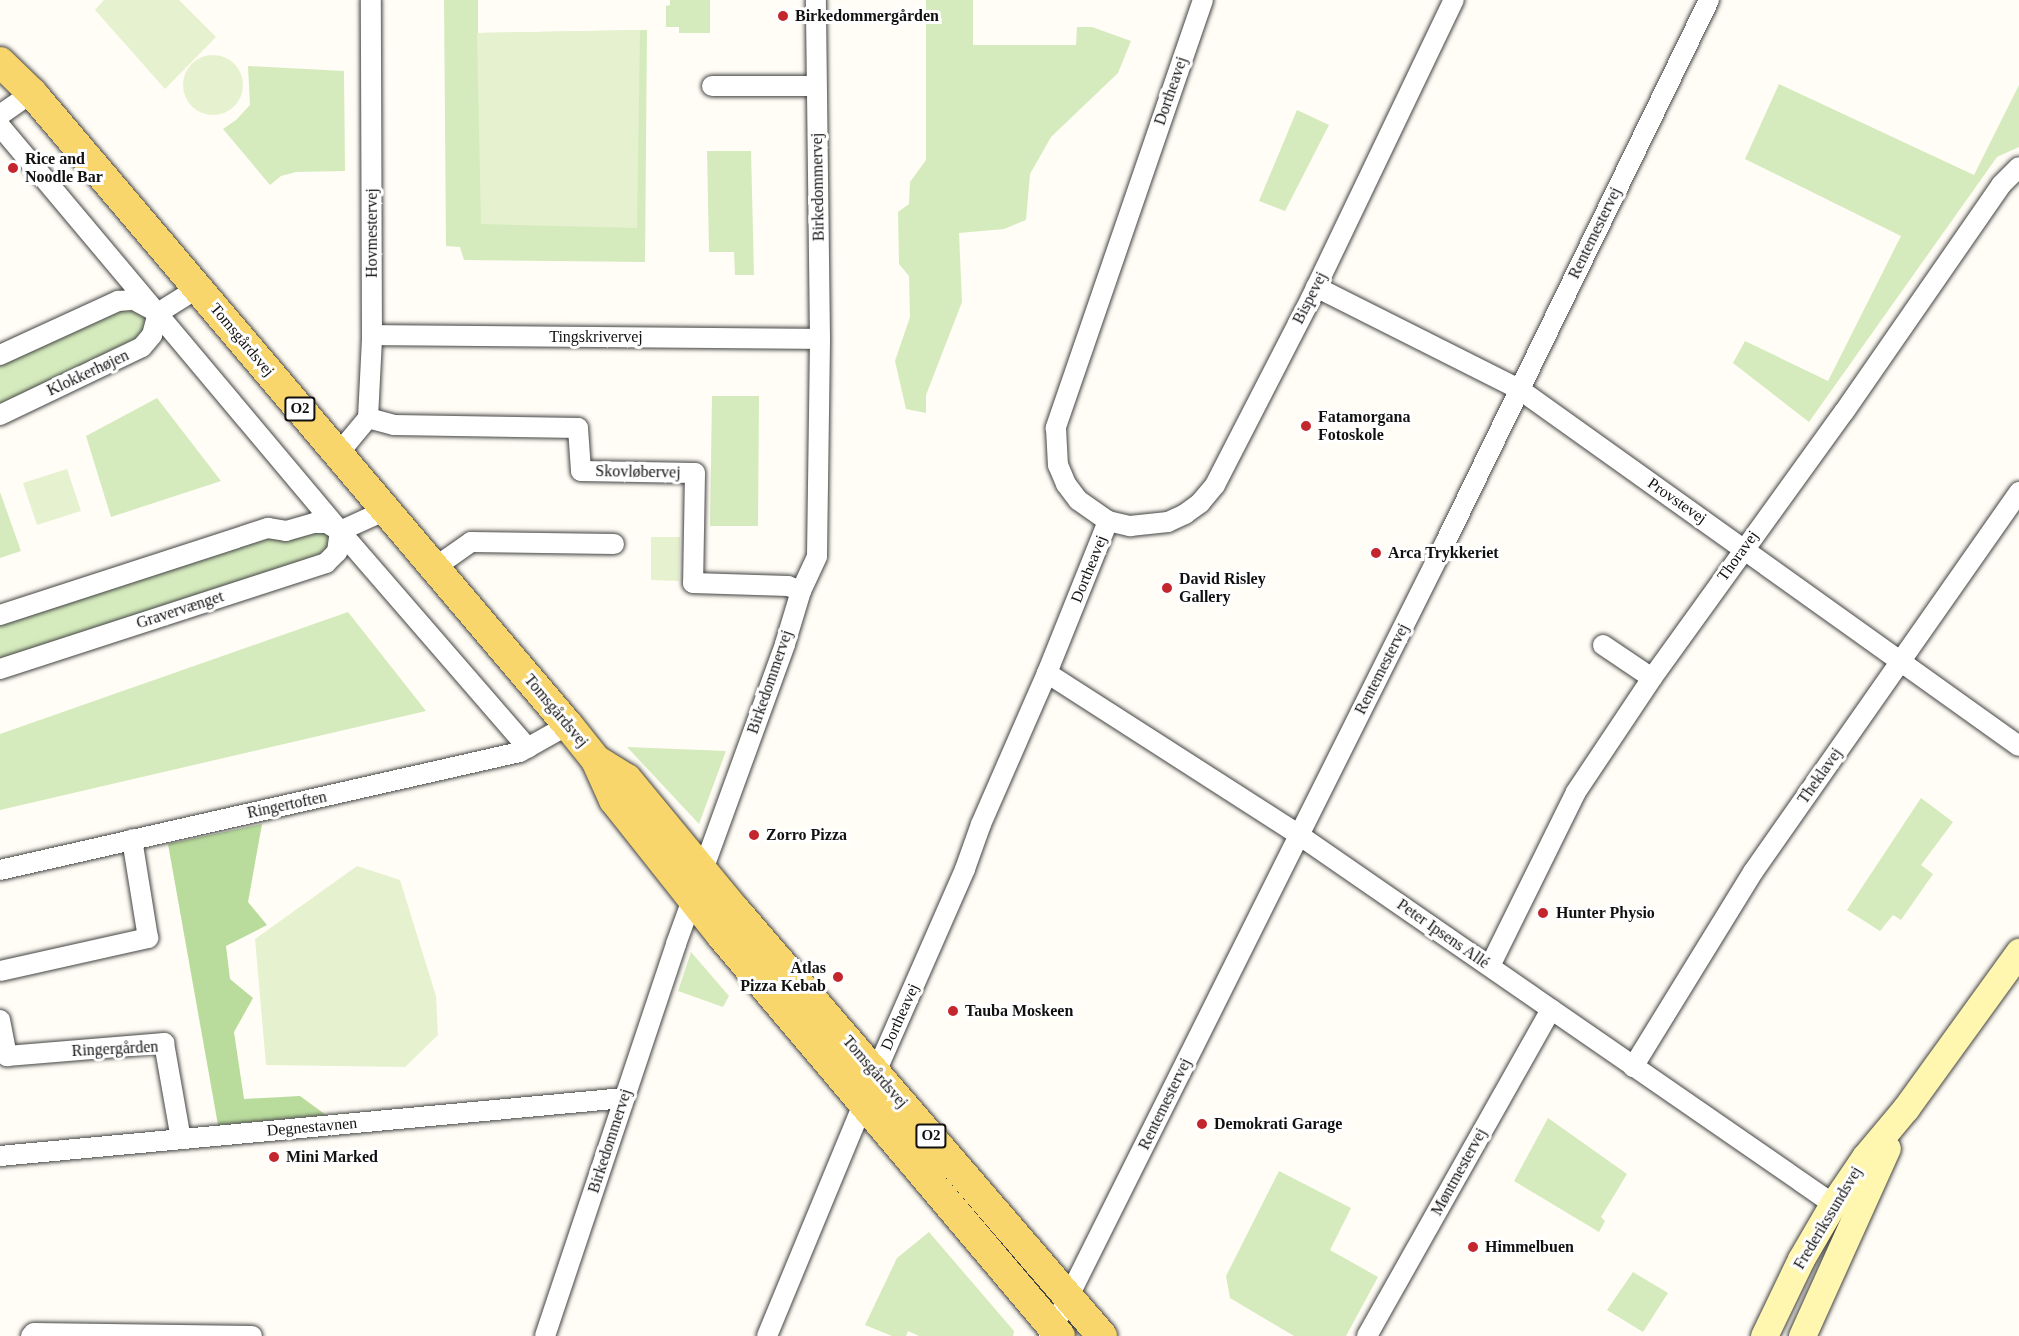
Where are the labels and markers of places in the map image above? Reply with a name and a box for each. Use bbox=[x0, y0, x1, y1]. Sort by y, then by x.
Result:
place label: Birkedommergården bbox=[795, 6, 939, 26]
marker: Birkedommergården bbox=[776, 9, 790, 23]
place label: Rice and Noodle Bar bbox=[25, 149, 103, 187]
marker: Rice and Noodle Bar bbox=[6, 161, 20, 175]
place label: Fatamorgana Fotoskole bbox=[1318, 407, 1410, 445]
marker: Fatamorgana Fotoskole bbox=[1299, 419, 1313, 433]
place label: Arca Trykkeriet bbox=[1388, 543, 1499, 563]
marker: Arca Trykkeriet bbox=[1369, 546, 1383, 560]
place label: David Risley Gallery bbox=[1179, 569, 1266, 607]
marker: David Risley Gallery bbox=[1160, 581, 1174, 595]
place label: Zorro Pizza bbox=[766, 825, 847, 845]
marker: Zorro Pizza bbox=[747, 828, 761, 842]
place label: Hunter Physio bbox=[1556, 903, 1655, 923]
marker: Hunter Physio bbox=[1534, 904, 1552, 922]
place label: Atlas Pizza Kebab bbox=[740, 958, 826, 996]
marker: Atlas Pizza Kebab bbox=[831, 970, 845, 984]
place label: Tauba Moskeen bbox=[965, 1001, 1073, 1021]
marker: Tauba Moskeen bbox=[946, 1004, 960, 1018]
place label: Demokrati Garage bbox=[1214, 1114, 1342, 1134]
marker: Demokrati Garage bbox=[1195, 1117, 1209, 1131]
place label: Mini Marked bbox=[286, 1147, 378, 1167]
marker: Mini Marked bbox=[267, 1150, 281, 1164]
place label: Himmelbuen bbox=[1485, 1237, 1574, 1257]
marker: Himmelbuen bbox=[1466, 1240, 1480, 1254]

